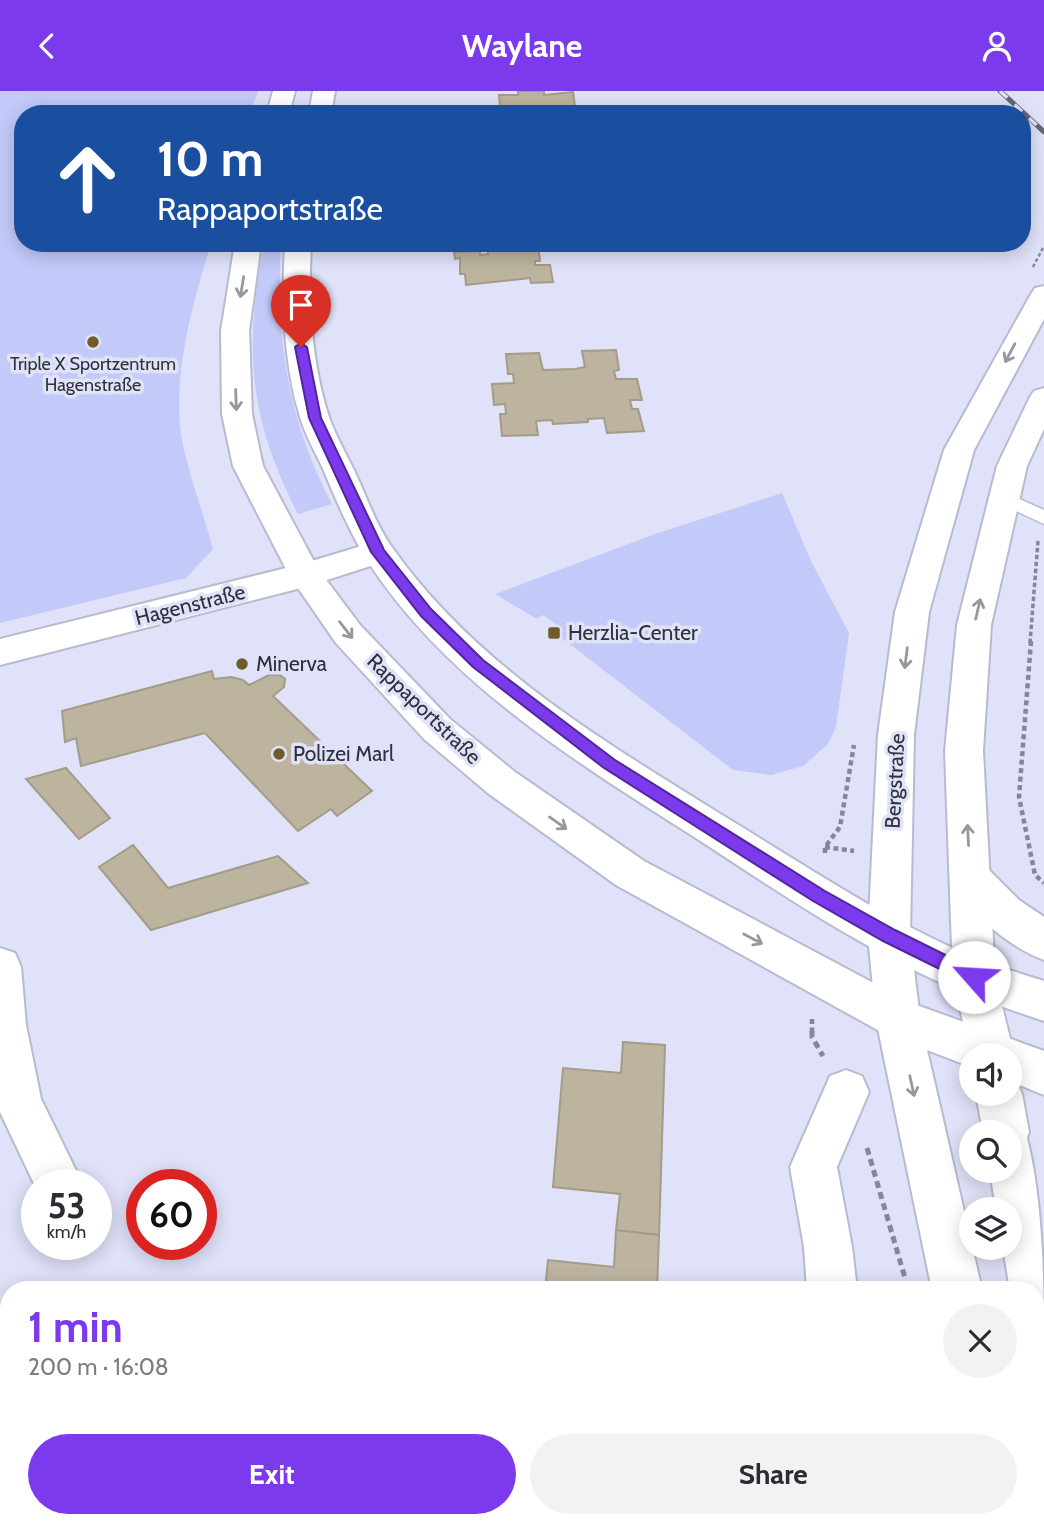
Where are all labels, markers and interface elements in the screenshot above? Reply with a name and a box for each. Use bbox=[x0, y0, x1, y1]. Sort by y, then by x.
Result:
text: Waylane bbox=[462, 26, 582, 65]
icon: back bbox=[28, 27, 66, 65]
icon: person bbox=[978, 27, 1016, 65]
text: 10 m bbox=[157, 129, 263, 188]
icon: ahead bbox=[42, 133, 133, 224]
text: Rappaportstraße bbox=[157, 189, 383, 228]
one-way arrow bbox=[235, 275, 248, 298]
pin bbox=[271, 275, 331, 347]
icon: arrive bbox=[282, 286, 320, 324]
marker: Triple X Sportzentrum Hagenstraße bbox=[85, 334, 101, 350]
one-way arrow bbox=[1003, 342, 1016, 363]
place label: Triple X Sportzentrum Hagenstraße bbox=[10, 353, 176, 396]
one-way arrow bbox=[230, 388, 243, 411]
street label: Hagenstraße bbox=[132, 579, 248, 630]
one-way arrow bbox=[971, 598, 985, 621]
one-way arrow bbox=[338, 620, 353, 638]
place label: Herzlia-Center bbox=[568, 620, 698, 645]
marker: Herzlia-Center bbox=[546, 625, 562, 641]
one-way arrow bbox=[900, 646, 913, 669]
street label: Rappaportstraße bbox=[362, 648, 486, 769]
place label: Minerva bbox=[256, 651, 327, 676]
marker: Minerva bbox=[234, 656, 250, 672]
street label: Bergstraße bbox=[880, 732, 909, 829]
place label: Polizei Marl bbox=[293, 741, 394, 766]
marker: Polizei Marl bbox=[271, 746, 287, 762]
one-way arrow bbox=[548, 815, 567, 830]
one-way arrow bbox=[962, 824, 975, 847]
one-way arrow bbox=[742, 933, 763, 946]
position arrow bbox=[937, 940, 1011, 1014]
map controls bbox=[959, 1043, 1022, 1260]
button: sound bbox=[959, 1043, 1022, 1106]
one-way arrow bbox=[905, 1074, 919, 1097]
button: search bbox=[959, 1120, 1022, 1183]
speed limit sign: 60 bbox=[126, 1169, 217, 1260]
text: 53 bbox=[48, 1184, 85, 1227]
button: layers bbox=[959, 1197, 1022, 1260]
text: km/h bbox=[47, 1221, 86, 1243]
text: 1 min bbox=[28, 1301, 123, 1353]
button: close bbox=[943, 1304, 1017, 1378]
text: 200 m · 16:08 bbox=[28, 1353, 169, 1381]
button: Exit bbox=[28, 1434, 516, 1514]
button: Share bbox=[530, 1434, 1017, 1514]

